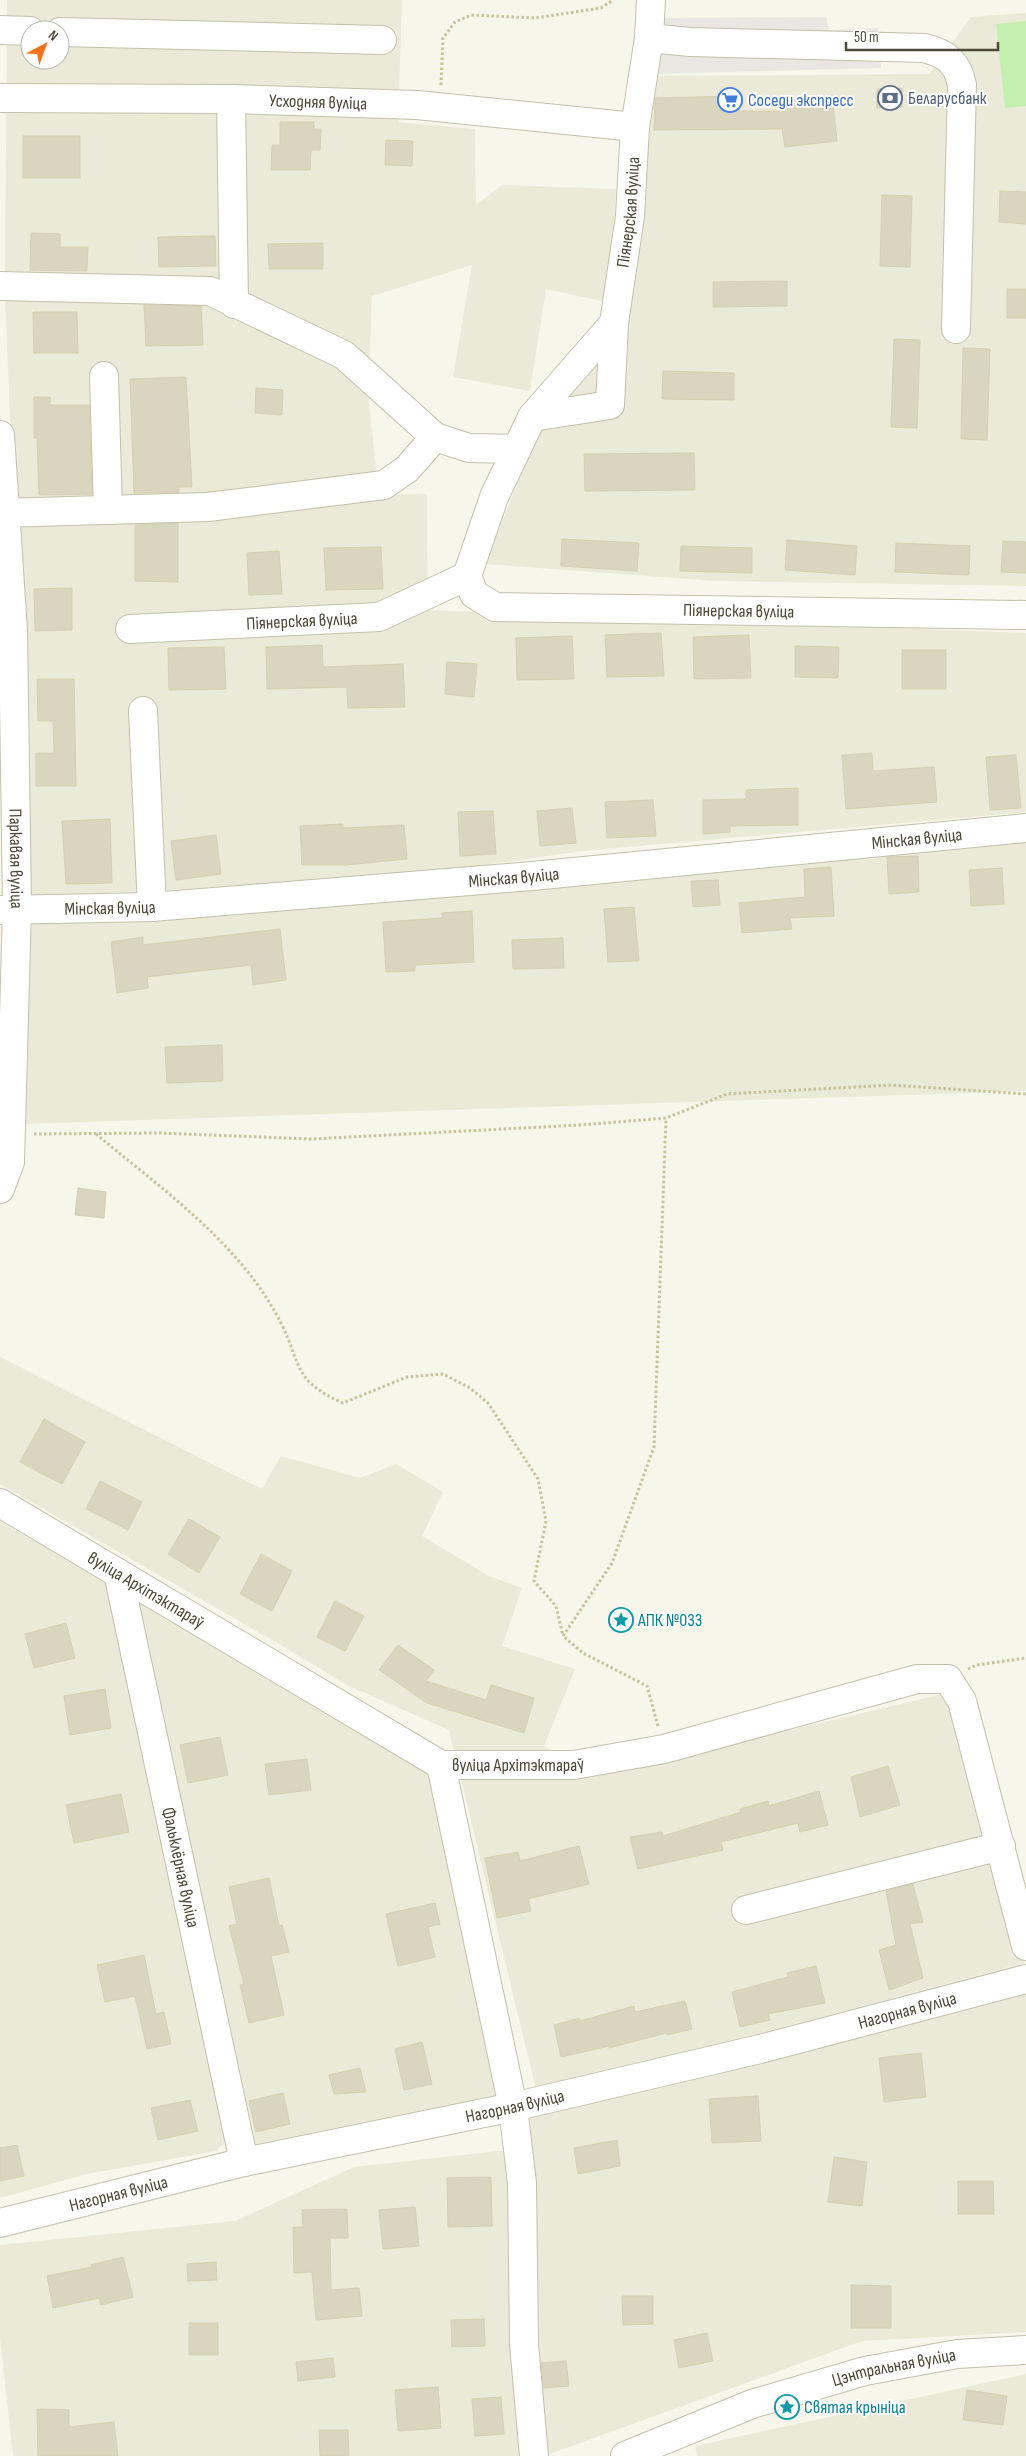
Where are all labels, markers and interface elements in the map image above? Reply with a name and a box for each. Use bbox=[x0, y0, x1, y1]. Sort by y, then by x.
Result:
north arrow bbox=[20, 20, 70, 70]
scale bar bbox=[846, 20, 998, 52]
text: N bbox=[45, 27, 62, 44]
text: 50 m bbox=[854, 28, 879, 47]
bank icon: Беларусбанк bbox=[877, 85, 903, 111]
supermarket icon: Соседи экспресс bbox=[717, 87, 743, 113]
place label: Беларусбанк bbox=[908, 88, 987, 109]
street label: Усходняя вуліца bbox=[268, 90, 367, 114]
place label: Соседи экспресс bbox=[748, 90, 854, 111]
street label: Піянерская вуліца bbox=[612, 156, 644, 269]
street label: Піянерская вуліца bbox=[683, 599, 794, 622]
street label: Піянерская вуліца bbox=[246, 608, 358, 634]
street label: Паркавая вуліца bbox=[5, 808, 28, 909]
street label: Мінская вуліца bbox=[871, 824, 963, 853]
street label: Мінская вуліца bbox=[468, 863, 560, 892]
street label: Мінская вуліца bbox=[64, 896, 156, 919]
street label: вуліца Архітэктараў bbox=[84, 1547, 208, 1633]
place icon: АПК №033 bbox=[608, 1607, 634, 1633]
place label: АПК №033 bbox=[637, 1610, 702, 1631]
street label: вуліца Архітэктараў bbox=[452, 1753, 586, 1776]
street label: Фальклёрная вуліца bbox=[158, 1805, 204, 1930]
street label: Нагорная вуліца bbox=[856, 1987, 959, 2033]
street label: Нагорная вуліца bbox=[463, 2085, 566, 2127]
street label: Нагорная вуліца bbox=[67, 2171, 170, 2216]
street label: Цэнтральная вуліца bbox=[829, 2344, 957, 2391]
place icon: Святая крыніца bbox=[774, 2394, 800, 2420]
place label: Святая крыніца bbox=[804, 2397, 906, 2418]

